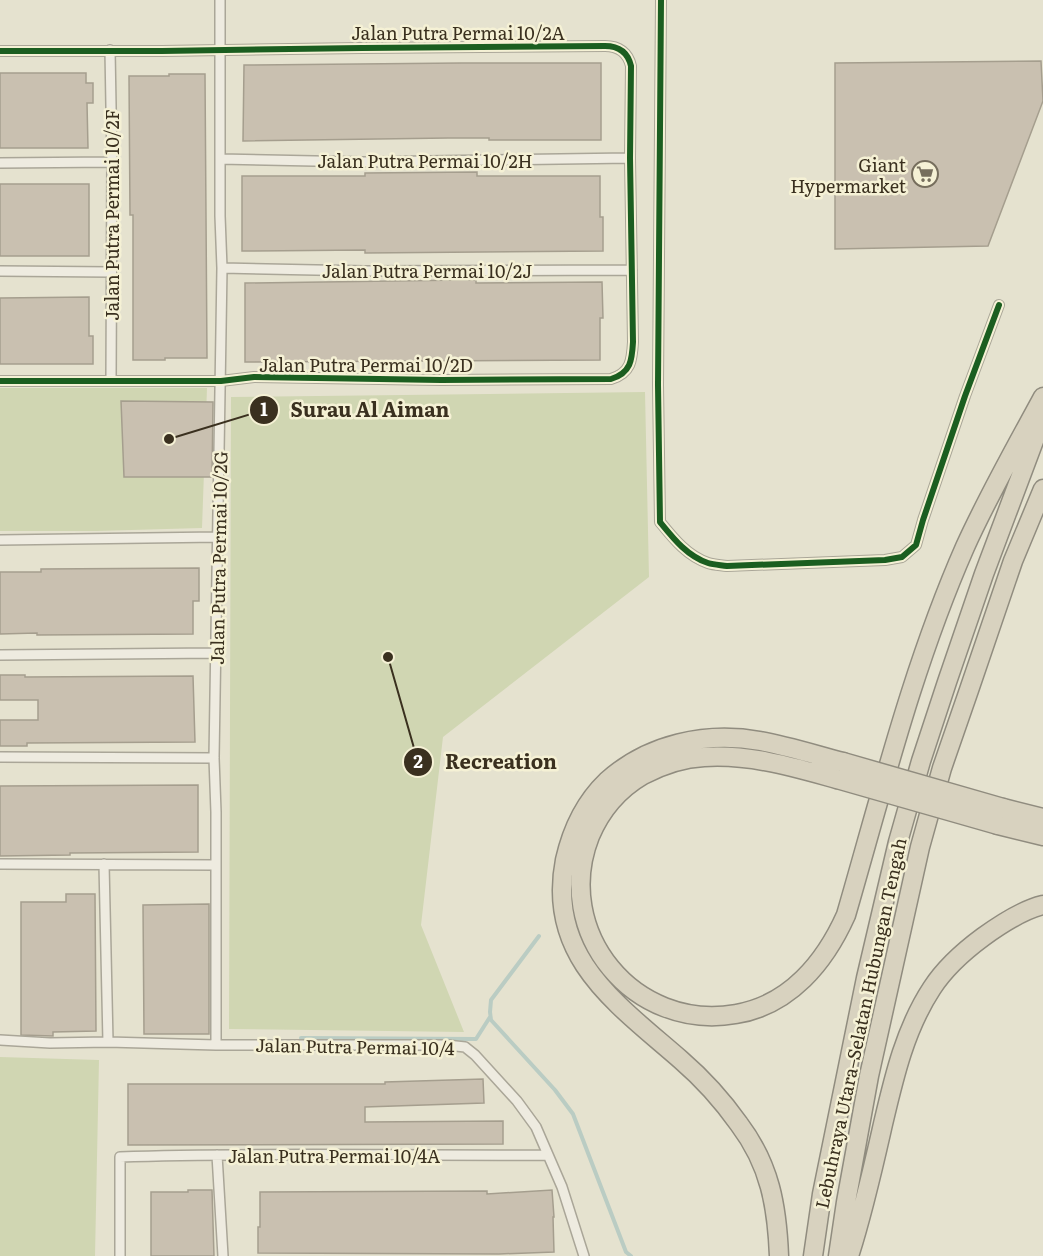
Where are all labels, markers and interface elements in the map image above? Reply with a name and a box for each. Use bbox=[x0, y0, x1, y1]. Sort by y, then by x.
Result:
street label: Jalan Putra Permai 10/2A bbox=[351, 19, 565, 46]
street label: Jalan Putra Permai 10/2F bbox=[98, 109, 125, 321]
street label: Jalan Putra Permai 10/2H bbox=[317, 147, 533, 174]
place label: Giant Hypermarket bbox=[790, 151, 907, 199]
supermarket icon: Giant Hypermarket bbox=[910, 159, 940, 189]
street label: Jalan Putra Permai 10/2J bbox=[322, 257, 532, 284]
street label: Jalan Putra Permai 10/2D bbox=[259, 351, 473, 378]
callout: Surau Al Aiman bbox=[249, 391, 462, 429]
text: Surau Al Aiman bbox=[291, 393, 450, 423]
text: 1 bbox=[260, 395, 268, 422]
street label: Jalan Putra Permai 10/2G bbox=[203, 451, 233, 665]
callout: Recreation bbox=[403, 743, 569, 781]
text: Recreation bbox=[445, 745, 557, 775]
text: 2 bbox=[413, 747, 423, 774]
street label: Lebuhraya Utara–Selatan Hubungan Tengah bbox=[807, 835, 913, 1211]
street label: Jalan Putra Permai 10/4 bbox=[255, 1031, 455, 1061]
street label: Jalan Putra Permai 10/4A bbox=[228, 1142, 440, 1169]

